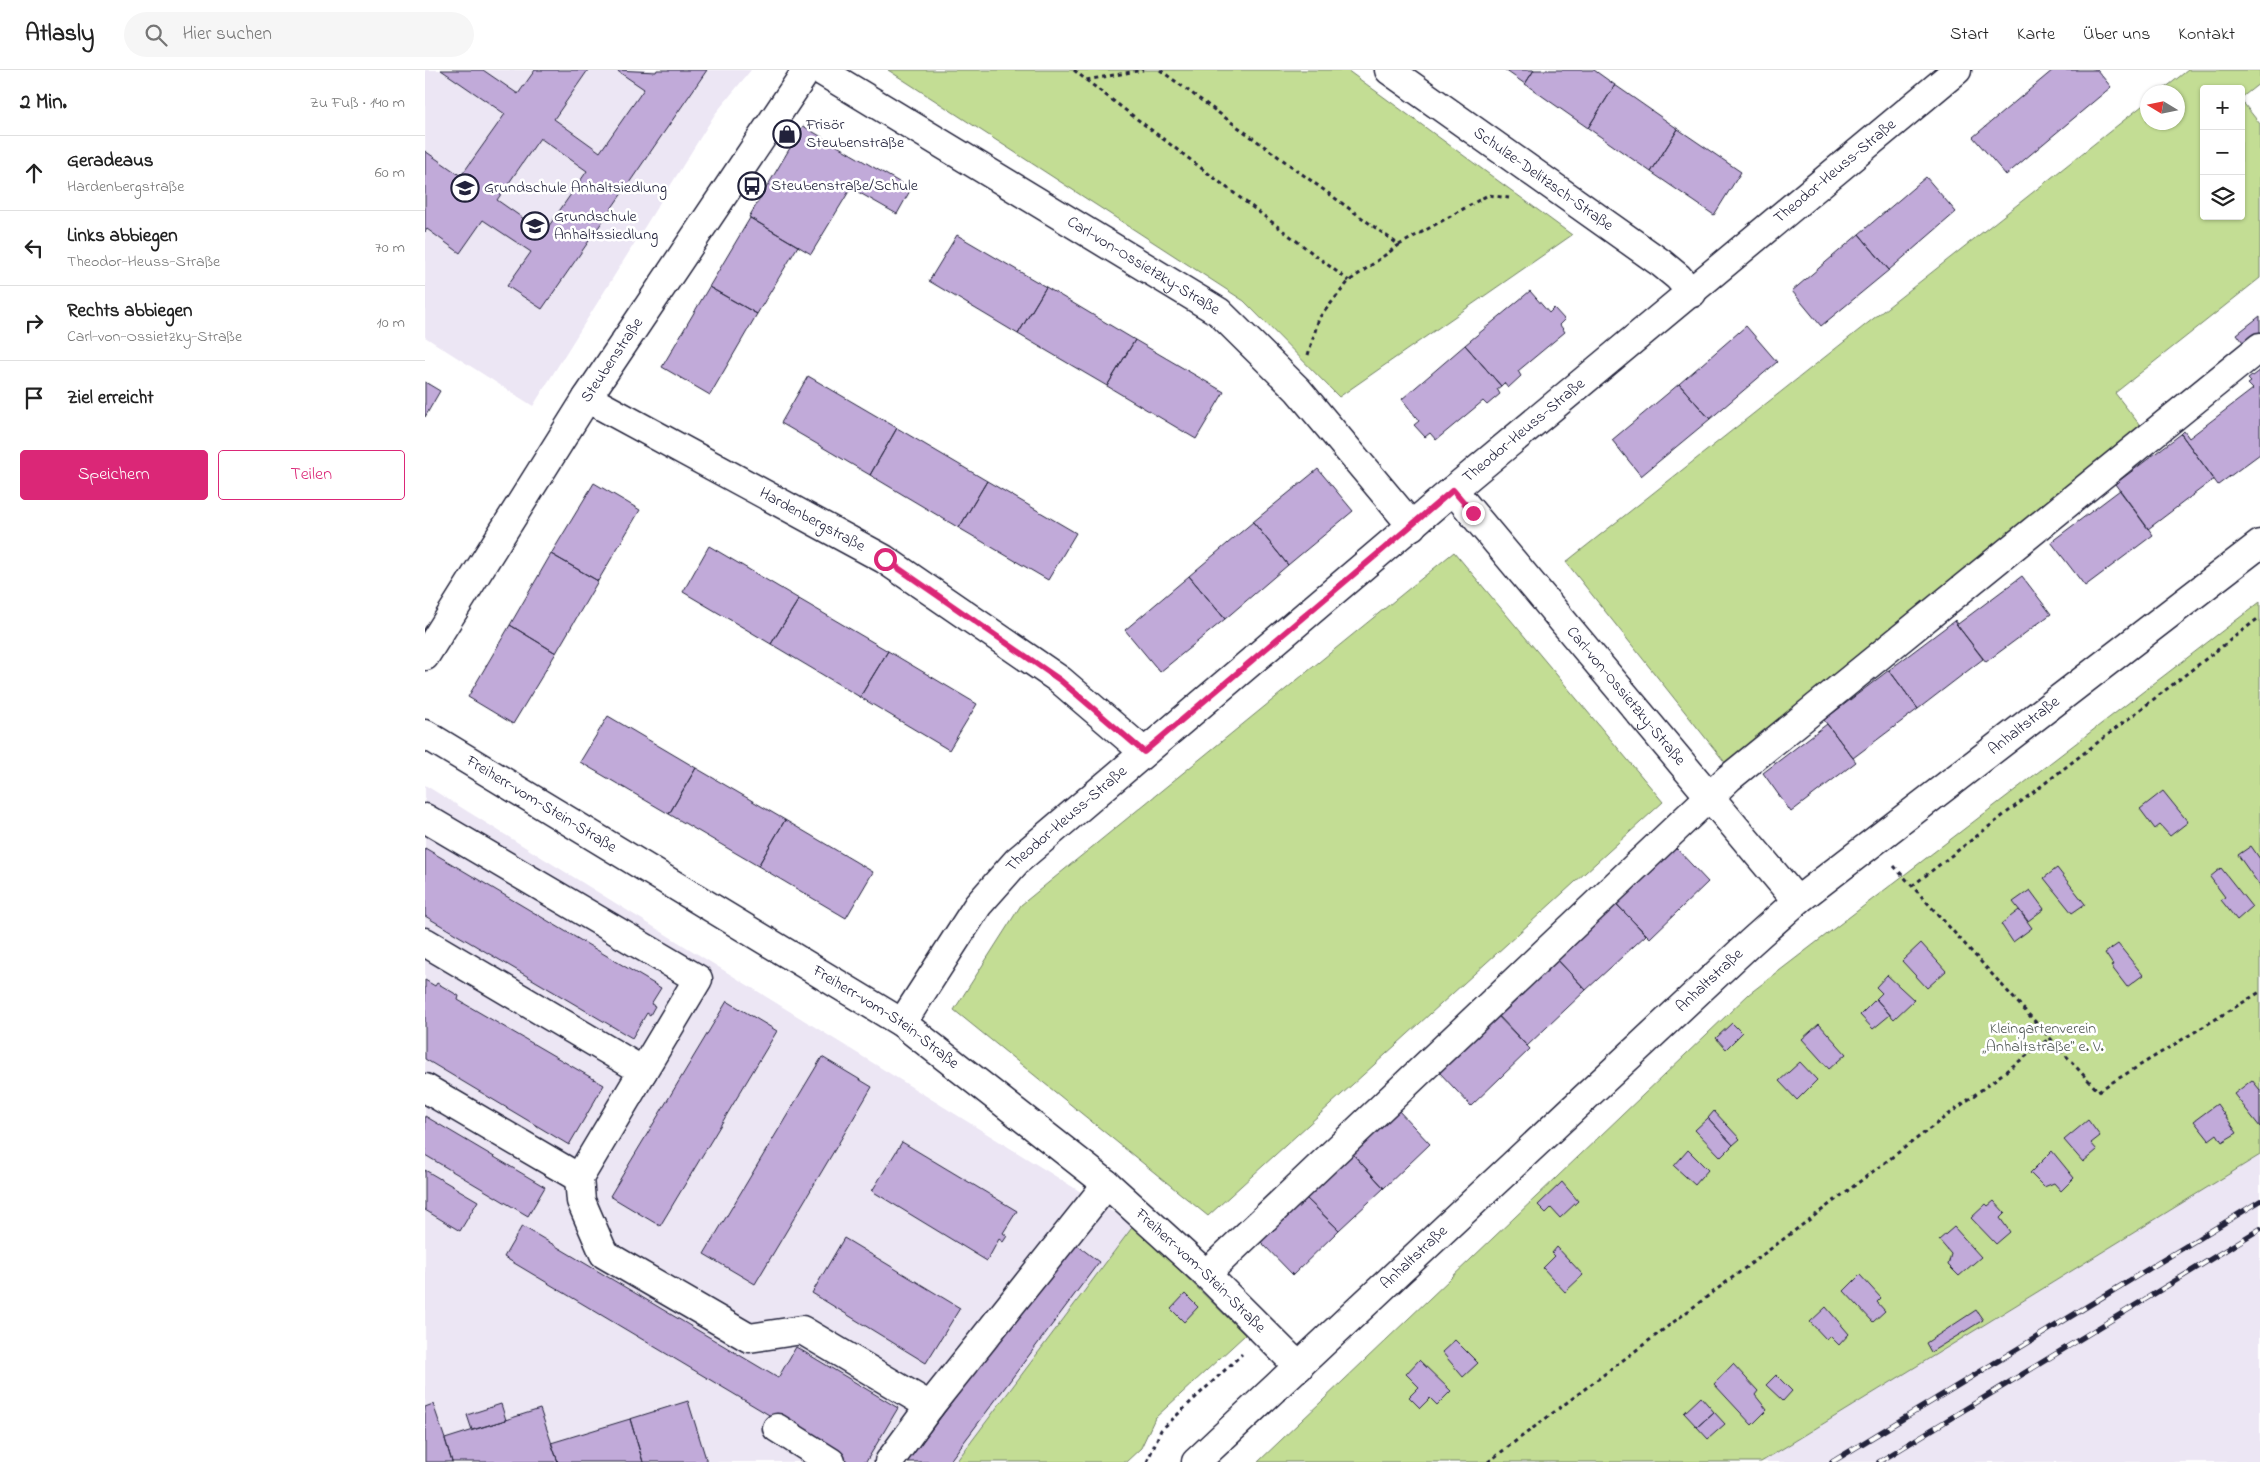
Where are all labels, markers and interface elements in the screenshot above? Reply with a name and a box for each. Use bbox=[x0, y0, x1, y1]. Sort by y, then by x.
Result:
search box bbox=[124, 12, 474, 57]
text: Atlasly bbox=[25, 17, 94, 52]
icon: search bbox=[142, 21, 170, 49]
text: Hier suchen bbox=[182, 21, 272, 48]
text: Start bbox=[1950, 22, 1989, 48]
text: Karte bbox=[2017, 22, 2055, 48]
text: Über uns bbox=[2083, 22, 2150, 48]
text: Kontakt bbox=[2178, 22, 2235, 48]
north arrow bbox=[2140, 85, 2185, 130]
map controls bbox=[2200, 85, 2245, 220]
button: + bbox=[2200, 85, 2245, 130]
text: 2 Min. bbox=[20, 88, 67, 118]
text: Zu Fuß · 140 m bbox=[310, 91, 405, 115]
place label: Frisör Steubenstraße bbox=[805, 113, 905, 155]
street label: Theodor-Heuss-Straße bbox=[1769, 113, 1902, 230]
shop icon: Frisör Steubenstraße bbox=[772, 119, 802, 149]
street label: Schulze-Delitzsch-Straße bbox=[1468, 121, 1619, 238]
button: − bbox=[2200, 130, 2245, 175]
text: Geradeaus bbox=[67, 148, 154, 175]
icon: ahead bbox=[20, 159, 48, 187]
text: 60 m bbox=[375, 161, 405, 185]
bus stop icon: Steubenstraße/Schule bbox=[737, 171, 767, 201]
school or university icon: Grundschule Anhaltsiedlung bbox=[450, 173, 480, 203]
place label: Steubenstraße/Schule bbox=[771, 174, 919, 198]
text: Hardenbergstraße bbox=[67, 175, 184, 199]
button: layers bbox=[2200, 175, 2245, 220]
place label: Grundschule Anhaltsiedlung bbox=[484, 176, 667, 200]
place label: Grundschule Anhaltssiedlung bbox=[554, 205, 658, 247]
street label: Carl-von-Ossietzky-Straße bbox=[1062, 210, 1225, 322]
school or university icon: Grundschule Anhaltssiedlung bbox=[520, 211, 550, 241]
text: Links abbiegen bbox=[67, 223, 178, 250]
icon: left bbox=[20, 234, 48, 262]
text: 70 m bbox=[375, 236, 405, 260]
text: Theodor-Heuss-Straße bbox=[67, 250, 220, 274]
text: Rechts abbiegen bbox=[67, 298, 192, 325]
icon: right bbox=[20, 309, 48, 337]
text: 10 m bbox=[377, 311, 405, 335]
street label: Steubenstraße bbox=[575, 312, 650, 408]
text: Carl-von-Ossietzky-Straße bbox=[67, 325, 242, 349]
street label: Theodor-Heuss-Straße bbox=[1457, 372, 1591, 489]
icon: arrive bbox=[20, 384, 48, 412]
text: Ziel erreicht bbox=[67, 385, 154, 412]
button: Speichern bbox=[20, 450, 208, 500]
button: Teilen bbox=[218, 450, 405, 500]
street label: Hardenbergstraße bbox=[755, 481, 870, 559]
route end bbox=[1462, 502, 1485, 525]
route start bbox=[874, 548, 897, 571]
street label: Carl-von-Ossietzky-Straße bbox=[1560, 621, 1692, 772]
street label: Anhaltstraße bbox=[1983, 690, 2066, 761]
street label: Freiherr-vom-Stein-Straße bbox=[461, 749, 622, 860]
street label: Theodor-Heuss-Straße bbox=[1000, 760, 1133, 878]
street label: Anhaltstraße bbox=[1671, 942, 1750, 1018]
street label: Freiherr-vom-Stein-Straße bbox=[807, 959, 965, 1076]
park label: Kleingartenverein „Anhaltstraße“ e. V. bbox=[1982, 1017, 2104, 1059]
street label: Freiherr-vom-Stein-Straße bbox=[1129, 1202, 1272, 1340]
street label: Anhaltstraße bbox=[1375, 1219, 1454, 1295]

